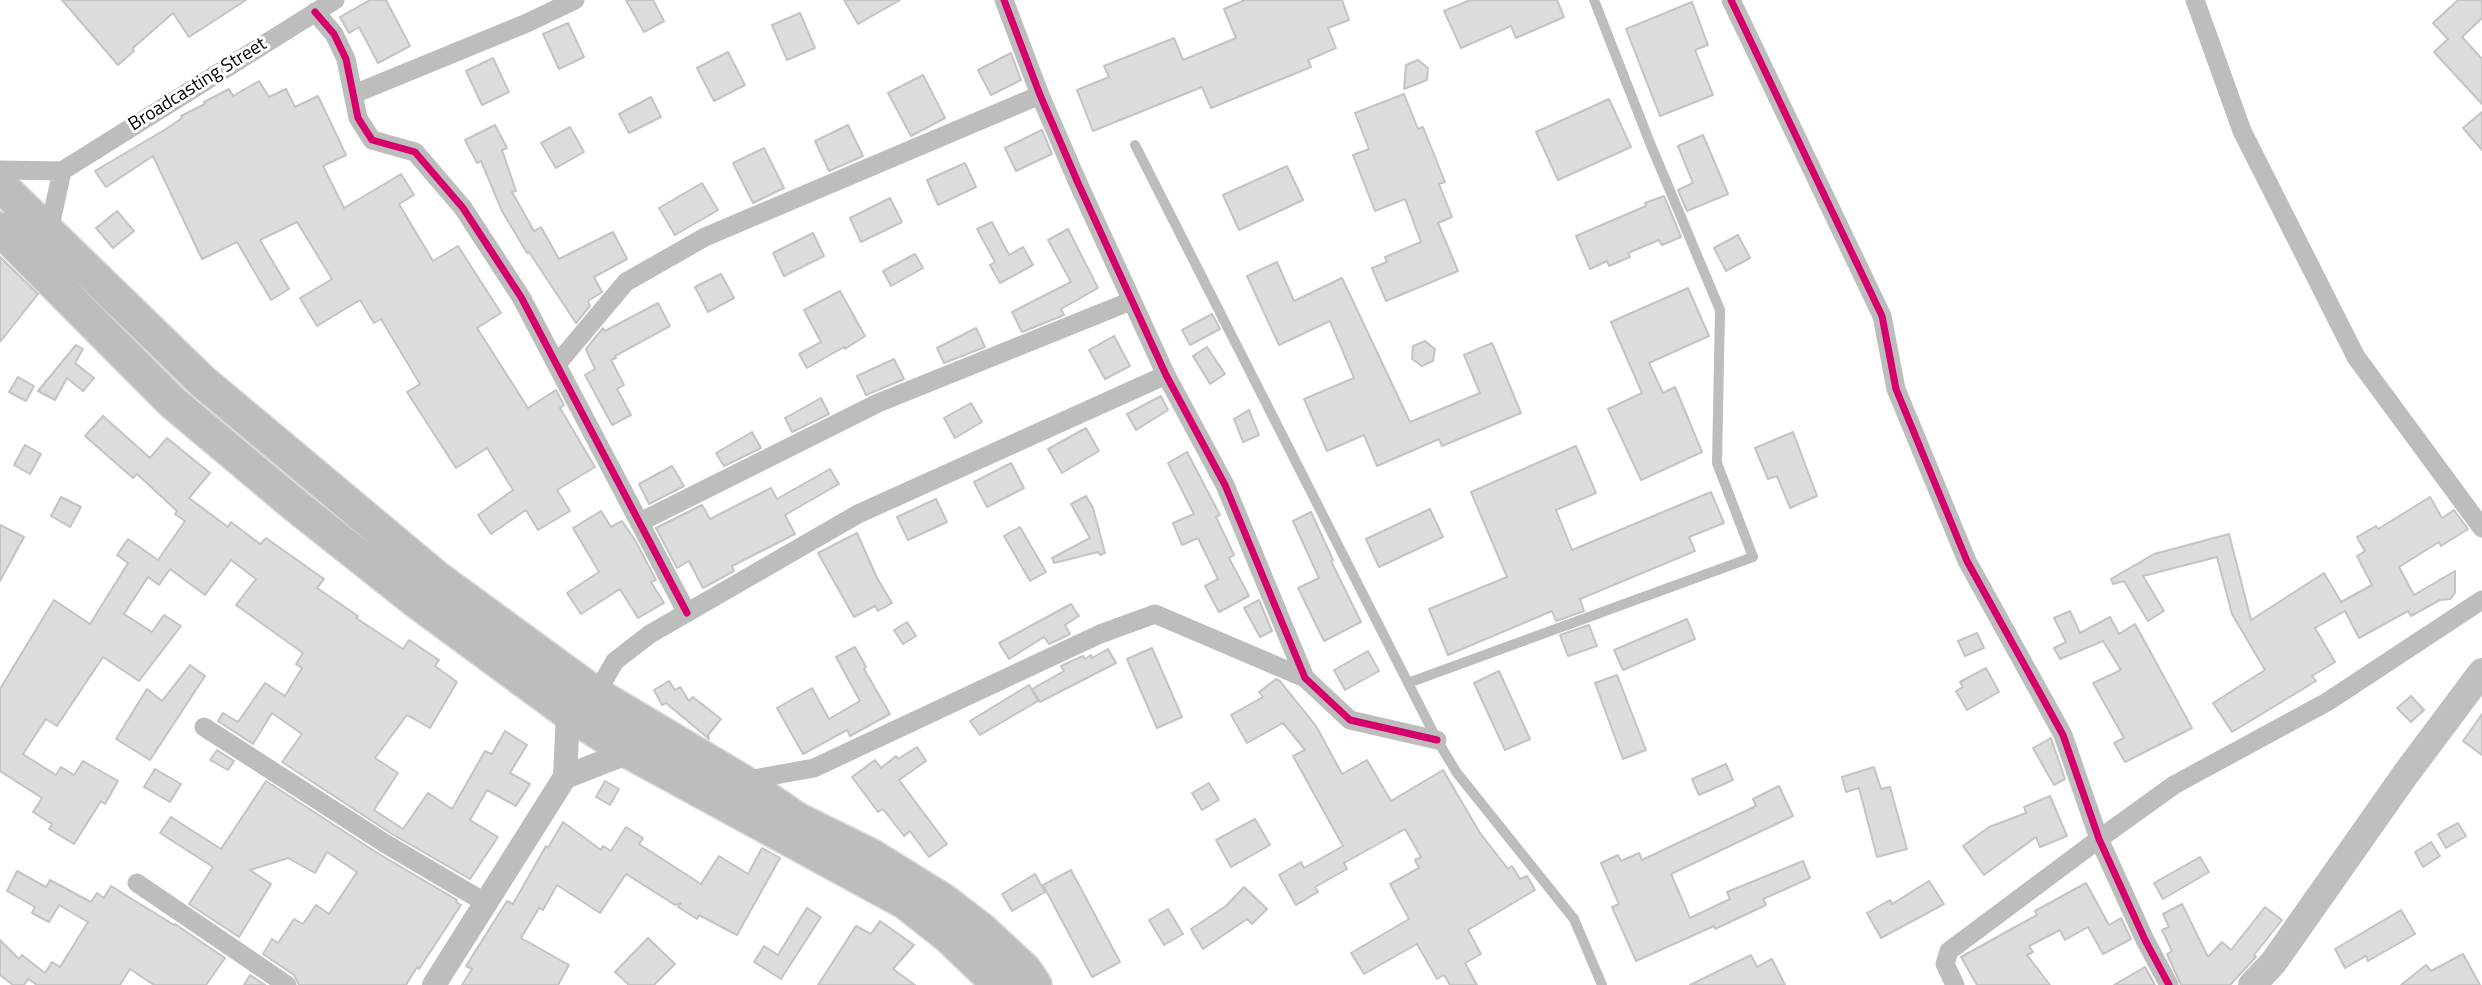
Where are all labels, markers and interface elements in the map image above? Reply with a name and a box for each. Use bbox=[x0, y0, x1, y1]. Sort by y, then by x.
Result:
street label: Broadcasting Street bbox=[125, 33, 271, 137]

